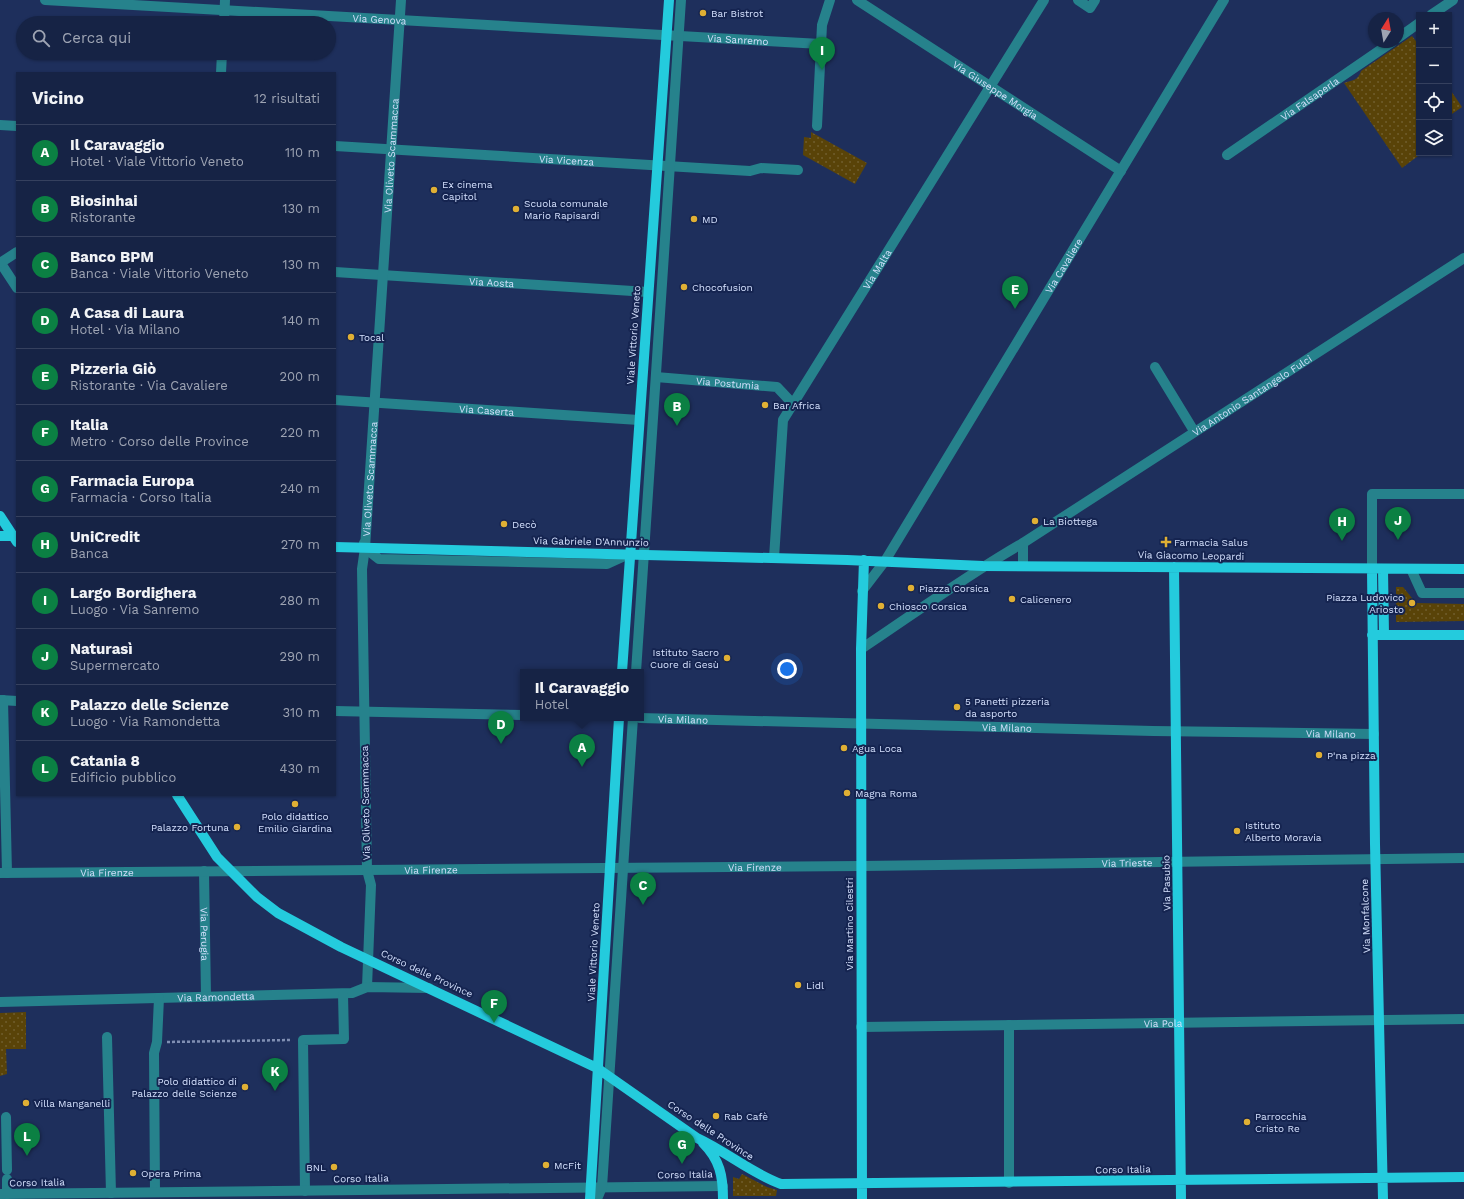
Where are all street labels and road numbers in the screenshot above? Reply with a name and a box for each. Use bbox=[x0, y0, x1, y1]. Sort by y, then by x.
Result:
street label: Via Genova bbox=[352, 12, 407, 27]
street label: Via Sanremo bbox=[707, 33, 769, 47]
street label: Via Giuseppe Morgia bbox=[951, 59, 1040, 122]
street label: Via Falsaperla bbox=[1279, 75, 1341, 123]
street label: Via Oliveto Scammacca bbox=[382, 98, 401, 213]
street label: Via Vicenza bbox=[539, 153, 595, 168]
street label: Via Cavaliere bbox=[1043, 236, 1085, 295]
street label: Via Malta bbox=[861, 247, 894, 291]
street label: Via Aosta bbox=[469, 276, 515, 289]
street label: Viale Vittorio Veneto bbox=[625, 285, 642, 385]
street label: Via Antonio Santangelo Fulci bbox=[1190, 353, 1314, 438]
street label: Via Postumia bbox=[696, 375, 760, 392]
street label: Via Caserta bbox=[459, 403, 515, 418]
street label: Via Oliveto Scammacca bbox=[361, 421, 379, 537]
street label: Via Gabriele D'Annunzio bbox=[533, 535, 649, 548]
street label: Via Giacomo Leopardi bbox=[1138, 549, 1244, 562]
street label: Via Milano bbox=[658, 713, 708, 726]
street label: Via Milano bbox=[982, 722, 1032, 734]
street label: Via Milano bbox=[1306, 728, 1356, 740]
street label: Via Oliveto Scammacca bbox=[359, 745, 372, 861]
street label: Via Pasubio bbox=[1161, 855, 1172, 911]
street label: Via Trieste bbox=[1101, 857, 1153, 869]
street label: Via Firenze bbox=[728, 862, 782, 873]
street label: Via Firenze bbox=[404, 864, 458, 876]
street label: Via Firenze bbox=[80, 867, 134, 878]
street label: Via Martino Cilestri bbox=[844, 878, 855, 970]
street label: Via Monfalcone bbox=[1359, 878, 1372, 953]
street label: Viale Vittorio Veneto bbox=[585, 902, 602, 1002]
street label: Via Perugia bbox=[199, 907, 210, 961]
street label: Corso delle Province bbox=[379, 947, 475, 1000]
street label: Via Ramondetta bbox=[177, 990, 255, 1003]
street label: Via Pola bbox=[1144, 1018, 1183, 1029]
street label: Corso delle Province bbox=[666, 1099, 756, 1162]
street label: Corso Italia bbox=[1095, 1164, 1151, 1175]
street label: Corso Italia bbox=[657, 1169, 713, 1180]
street label: Corso Italia bbox=[333, 1173, 389, 1184]
street label: Corso Italia bbox=[9, 1177, 65, 1188]

